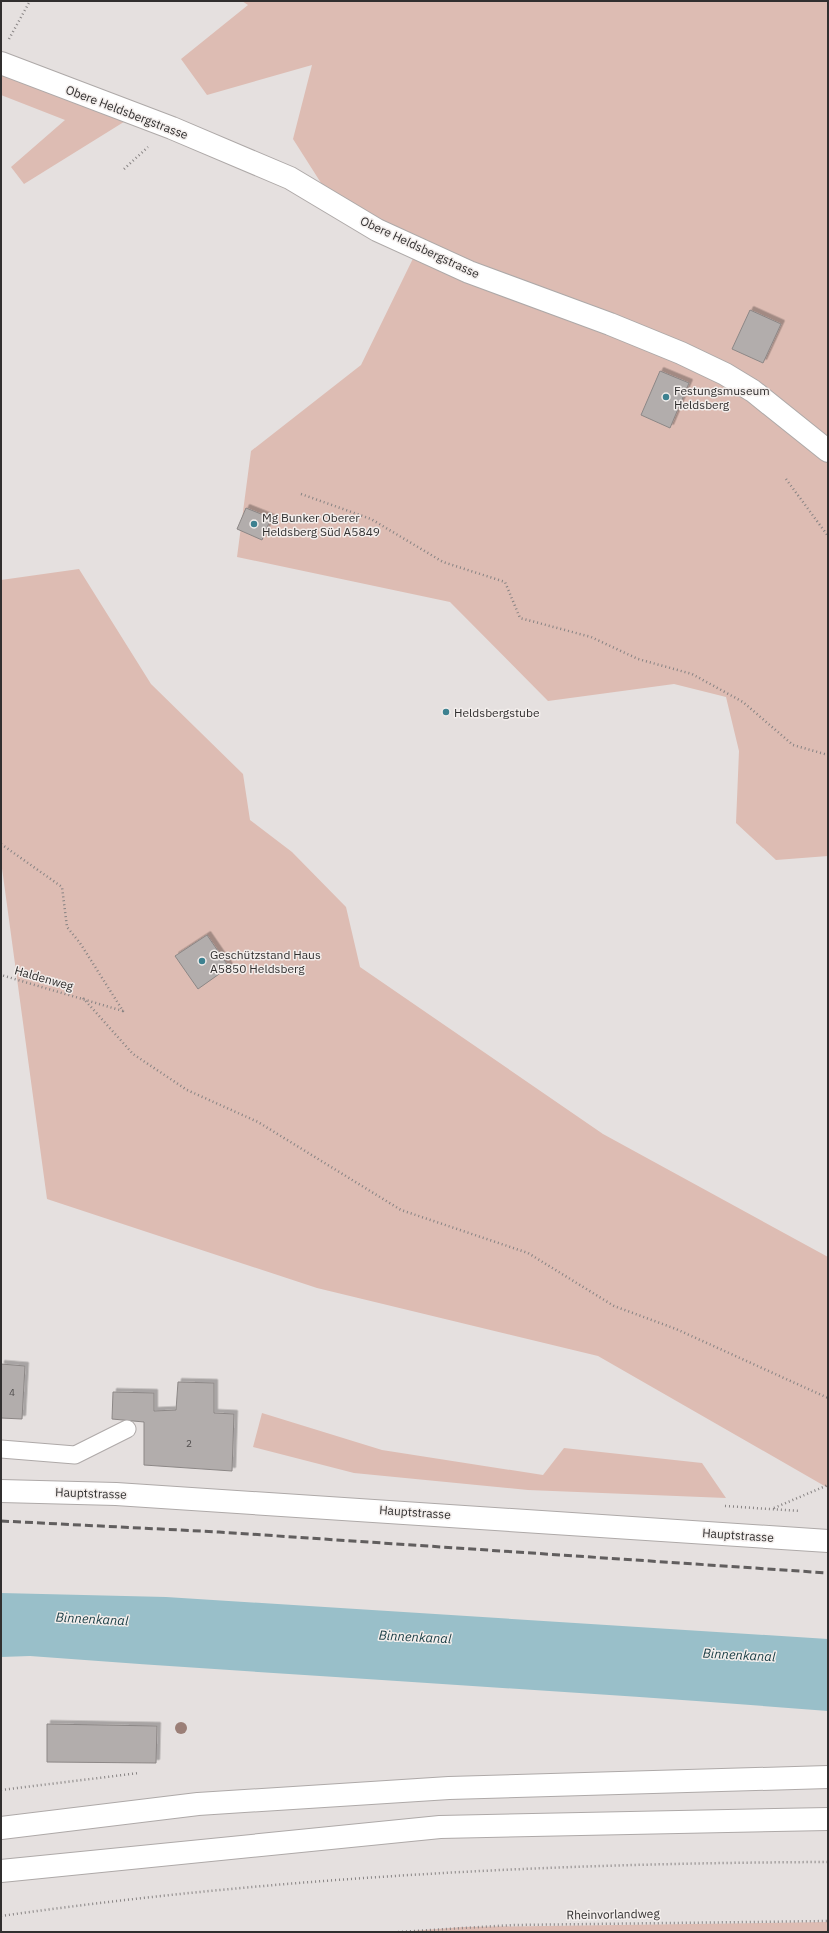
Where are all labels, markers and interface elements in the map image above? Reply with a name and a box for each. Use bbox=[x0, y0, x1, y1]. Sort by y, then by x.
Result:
street label: Obere Heldsbergstrasse bbox=[64, 82, 191, 142]
street label: Obere Heldsbergstrasse bbox=[358, 213, 482, 281]
place label: Festungsmuseum Heldsberg bbox=[674, 383, 770, 412]
marker: Festungsmuseum Heldsberg bbox=[661, 392, 671, 402]
place label: Mg Bunker Oberer Heldsberg Süd A5849 bbox=[262, 510, 380, 539]
marker: Mg Bunker Oberer Heldsberg Süd A5849 bbox=[249, 519, 259, 529]
place label: Heldsbergstube bbox=[454, 705, 540, 720]
marker: Heldsbergstube bbox=[441, 707, 451, 717]
place label: Geschützstand Haus A5850 Heldsberg bbox=[210, 947, 321, 976]
marker: Geschützstand Haus A5850 Heldsberg bbox=[197, 956, 207, 966]
street label: Haldenweg bbox=[13, 962, 76, 994]
house number: 4 bbox=[9, 1386, 15, 1399]
house number: 2 bbox=[186, 1437, 192, 1450]
street label: Hauptstrasse bbox=[55, 1484, 128, 1502]
street label: Hauptstrasse bbox=[379, 1502, 452, 1522]
street label: Hauptstrasse bbox=[702, 1525, 775, 1545]
water label: Binnenkanal bbox=[55, 1609, 129, 1629]
water label: Binnenkanal bbox=[378, 1627, 452, 1647]
water label: Binnenkanal bbox=[702, 1645, 776, 1665]
street label: Rheinvorlandweg bbox=[566, 1906, 660, 1922]

